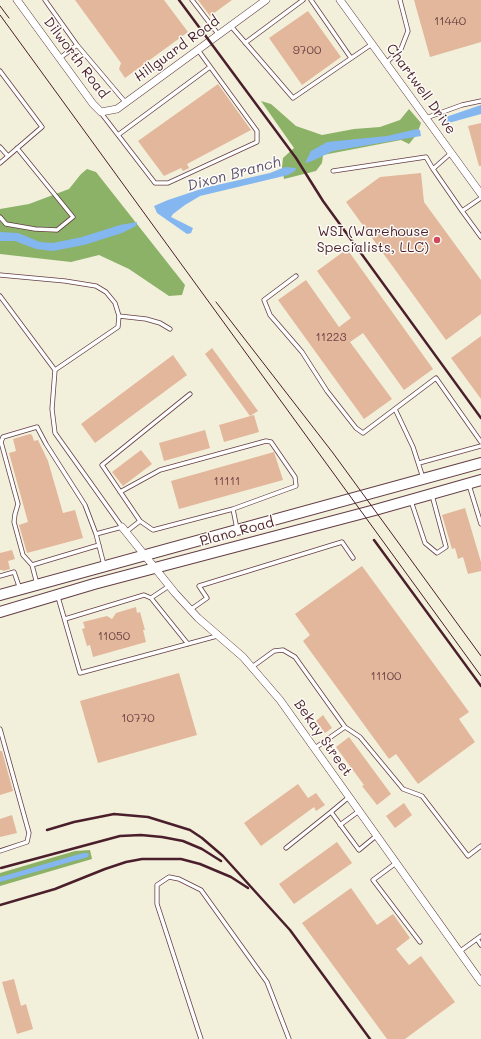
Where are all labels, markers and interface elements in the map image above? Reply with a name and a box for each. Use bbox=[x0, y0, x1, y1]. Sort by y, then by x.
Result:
street label: Hillguard Road bbox=[131, 13, 223, 85]
street label: Dilworth Road bbox=[40, 14, 112, 102]
house number: 11440 bbox=[434, 14, 466, 28]
street label: Chartwell Drive bbox=[383, 40, 459, 138]
house number: 9700 bbox=[293, 43, 321, 57]
water label: Dixon Branch bbox=[185, 153, 283, 195]
place label: WSI (Warehouse Specialists, LLC) bbox=[317, 224, 429, 256]
marker: WSI (Warehouse Specialists, LLC) bbox=[432, 235, 442, 245]
house number: 11223 bbox=[315, 330, 347, 344]
house number: 11111 bbox=[214, 474, 240, 488]
street label: Plano Road bbox=[198, 514, 276, 550]
house number: 11050 bbox=[98, 629, 130, 643]
house number: 11100 bbox=[371, 669, 401, 683]
street label: Bekay Street bbox=[290, 696, 356, 780]
house number: 10770 bbox=[121, 711, 155, 725]

